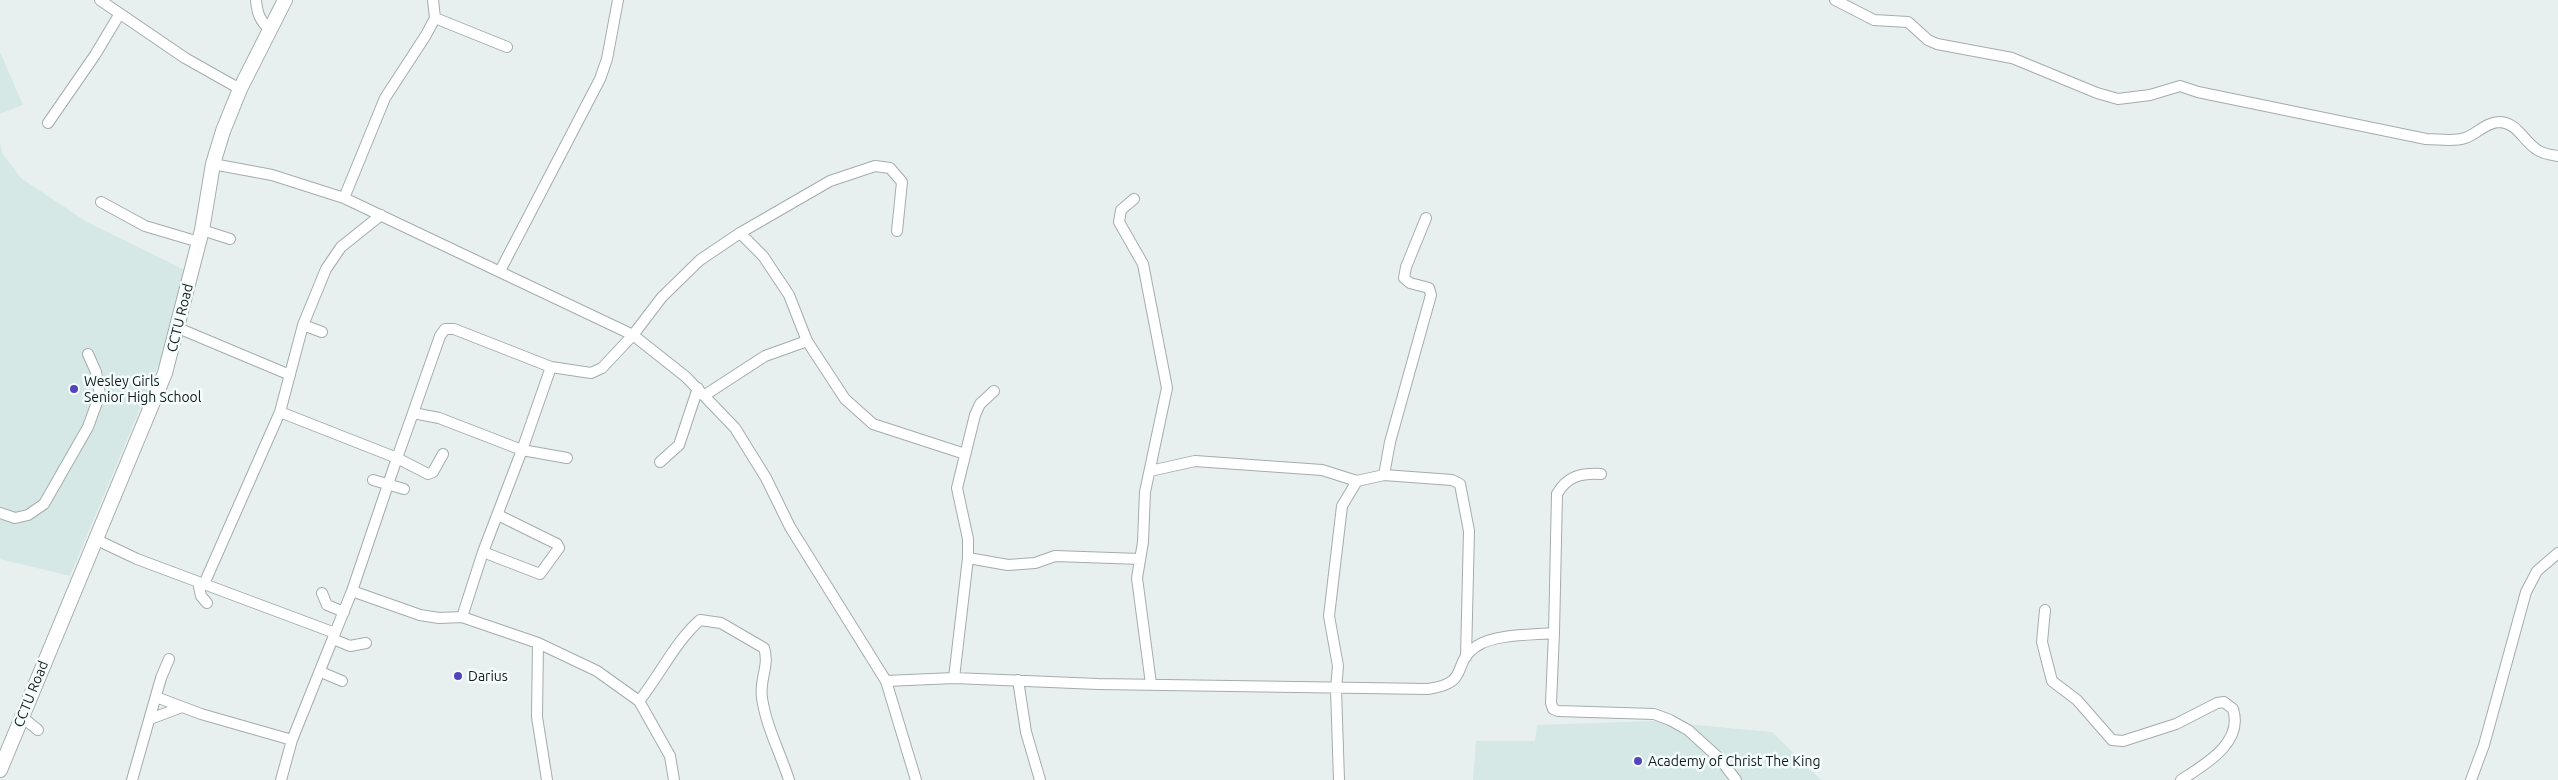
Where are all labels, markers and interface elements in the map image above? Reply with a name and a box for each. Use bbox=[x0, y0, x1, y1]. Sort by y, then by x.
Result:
street label: CCTU Road bbox=[163, 282, 197, 354]
place label: Wesley Girls Senior High School bbox=[84, 373, 201, 406]
marker: Wesley Girls Senior High School bbox=[68, 383, 80, 395]
street label: CCTU Road bbox=[10, 658, 52, 730]
place label: Darius bbox=[468, 668, 508, 684]
marker: Darius bbox=[452, 670, 464, 682]
place label: Academy of Christ The King bbox=[1648, 753, 1820, 769]
marker: Academy of Christ The King bbox=[1632, 755, 1644, 767]

